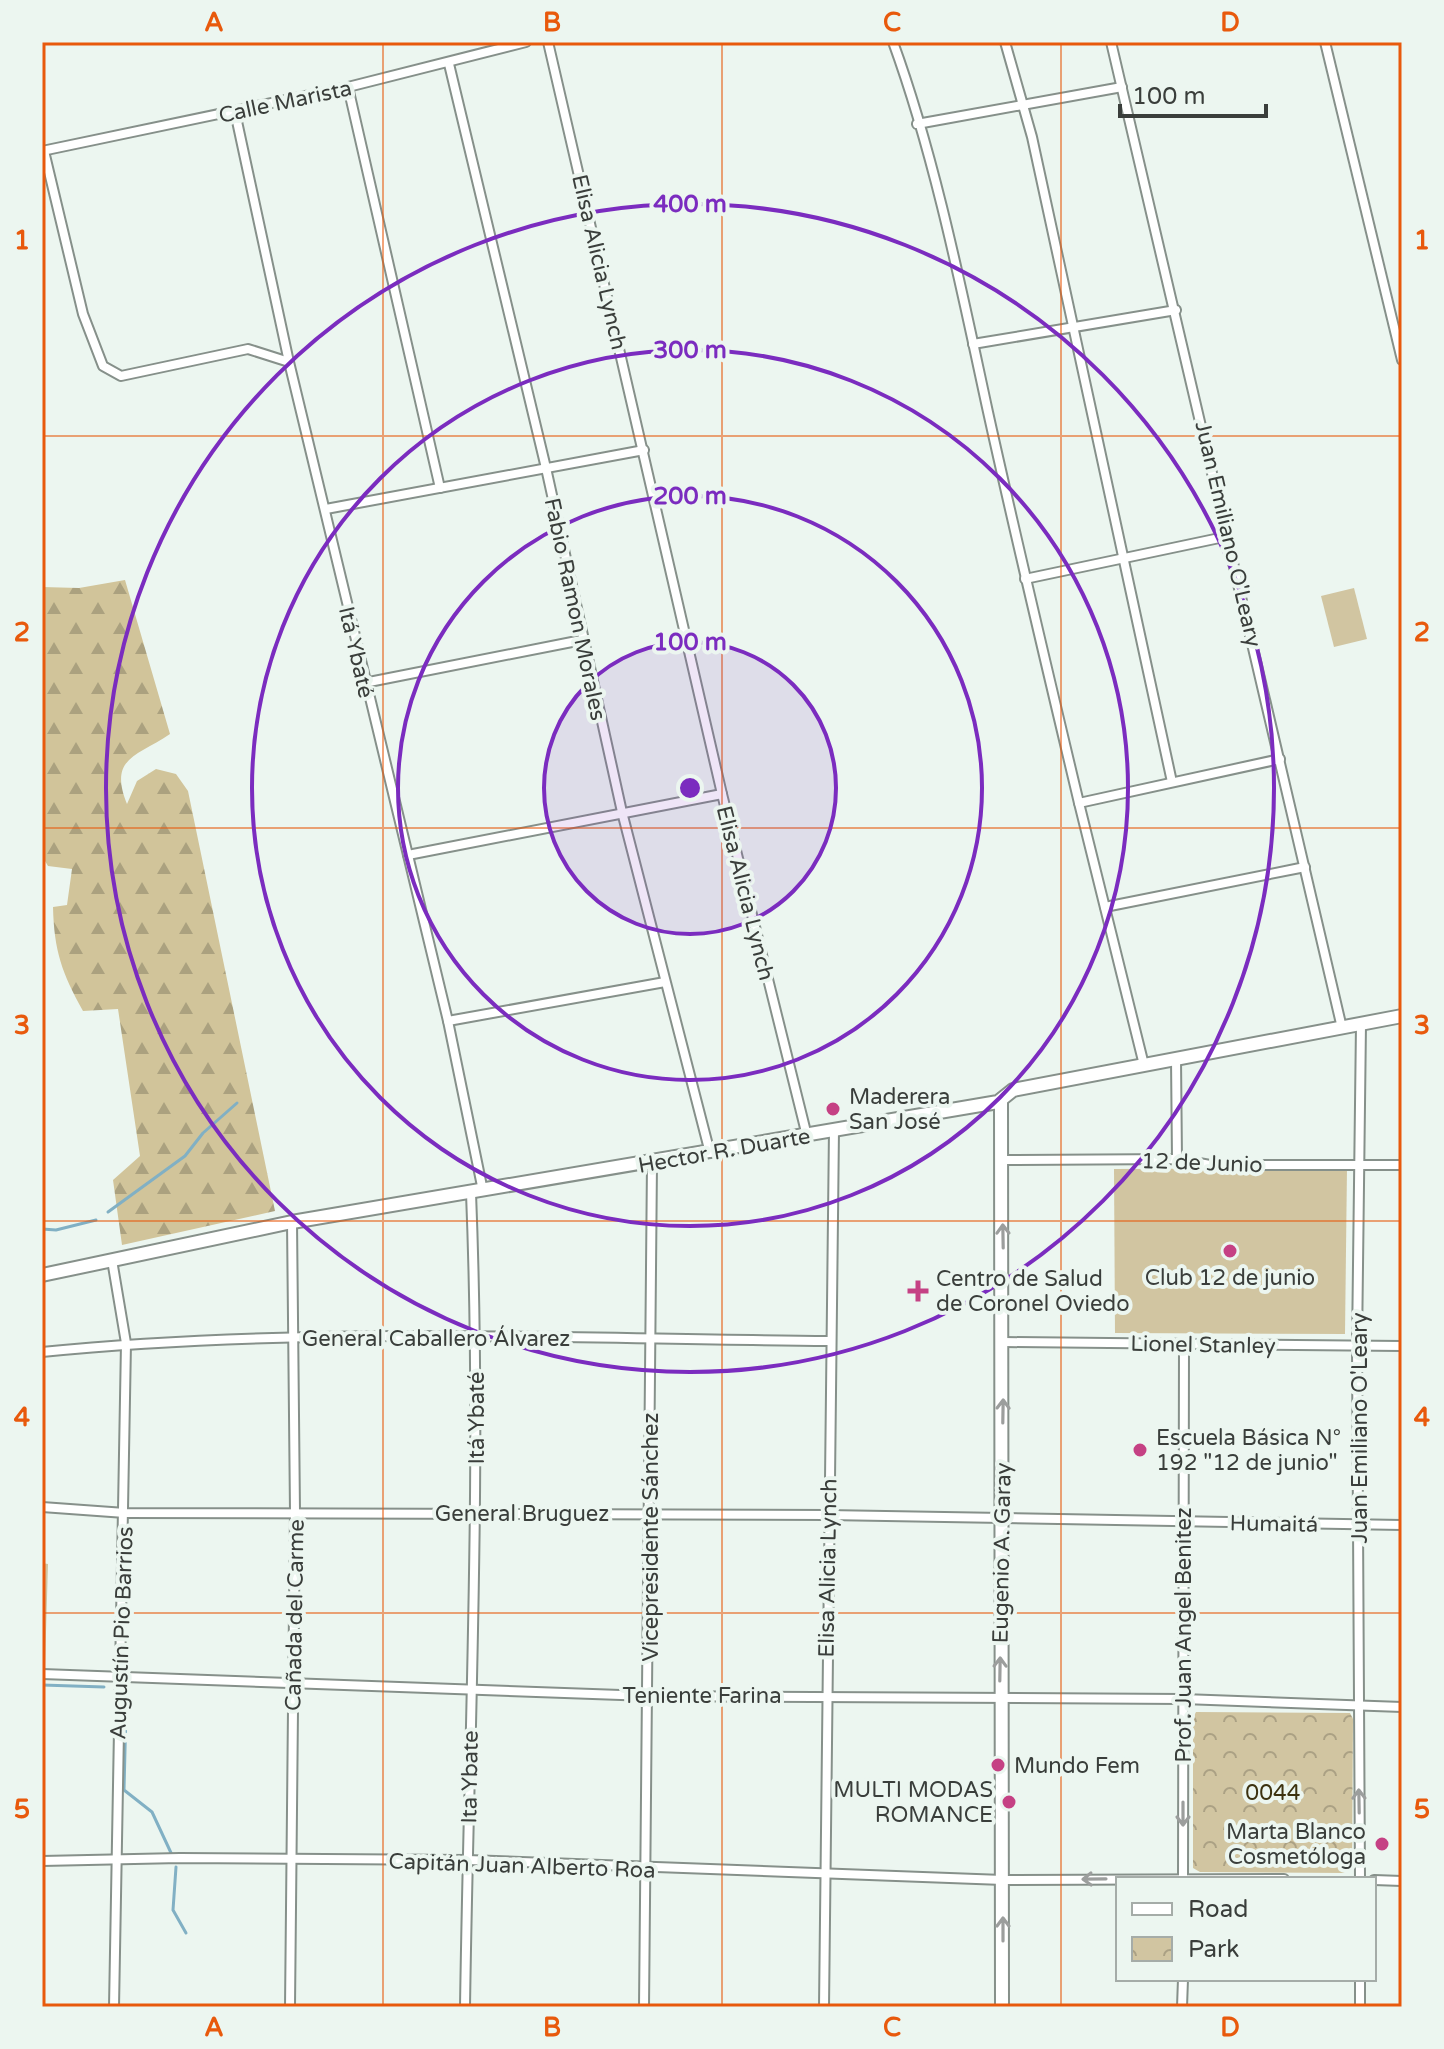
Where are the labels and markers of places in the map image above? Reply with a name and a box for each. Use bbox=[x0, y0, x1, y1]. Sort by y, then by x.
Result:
centre of rings bbox=[676, 774, 704, 802]
place label: Maderera San José bbox=[849, 1084, 950, 1135]
marker: Maderera San José bbox=[824, 1100, 842, 1118]
marker: Club 12 de junio bbox=[1221, 1242, 1239, 1260]
place label: Club 12 de junio bbox=[1145, 1265, 1315, 1291]
place label: Centro de Salud de Coronel Oviedo bbox=[936, 1266, 1130, 1317]
marker: Centro de Salud de Coronel Oviedo bbox=[907, 1280, 929, 1302]
place label: Escuela Básica N° 192 "12 de junio" bbox=[1156, 1425, 1341, 1476]
marker: Escuela Básica N° 192 "12 de junio" bbox=[1131, 1441, 1149, 1459]
place label: Mundo Fem bbox=[1014, 1753, 1140, 1779]
marker: Mundo Fem bbox=[989, 1756, 1007, 1774]
place label: MULTI MODAS ROMANCE bbox=[833, 1777, 993, 1828]
marker: MULTI MODAS ROMANCE bbox=[1000, 1793, 1018, 1811]
place label: Marta Blanco Cosmetóloga bbox=[1226, 1819, 1366, 1870]
marker: Marta Blanco Cosmetóloga bbox=[1373, 1835, 1391, 1853]

